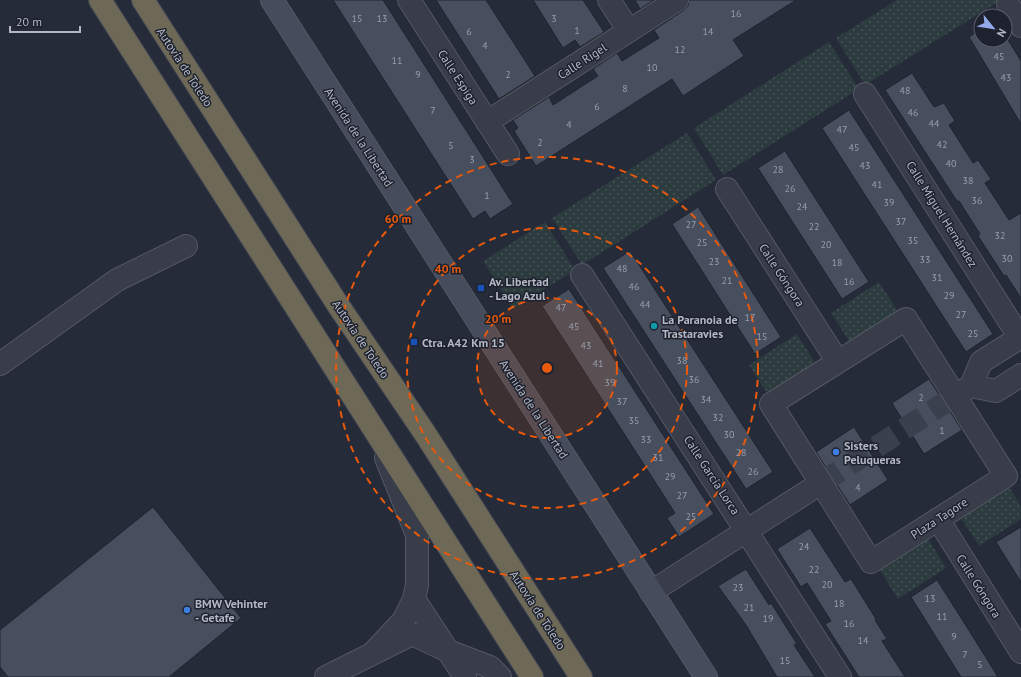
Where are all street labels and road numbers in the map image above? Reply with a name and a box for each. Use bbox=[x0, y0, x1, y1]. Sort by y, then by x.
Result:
street label: Autovía de Toledo bbox=[154, 25, 216, 109]
street label: Calle Rigel bbox=[555, 39, 610, 82]
street label: Calle Espiga bbox=[435, 47, 481, 107]
street label: Avenida de la Libertad bbox=[321, 85, 397, 189]
street label: Calle Miguel Hernández bbox=[903, 158, 981, 270]
street label: Calle Góngora bbox=[756, 241, 808, 309]
street label: Autovía de Toledo bbox=[329, 297, 393, 381]
street label: Avenida de la Libertad bbox=[496, 357, 572, 461]
street label: Calle García Lorca bbox=[681, 433, 743, 517]
street label: Plaza Tagore bbox=[908, 494, 970, 542]
street label: Calle Góngora bbox=[954, 551, 1005, 621]
street label: Autovía de Toledo bbox=[507, 568, 569, 652]

